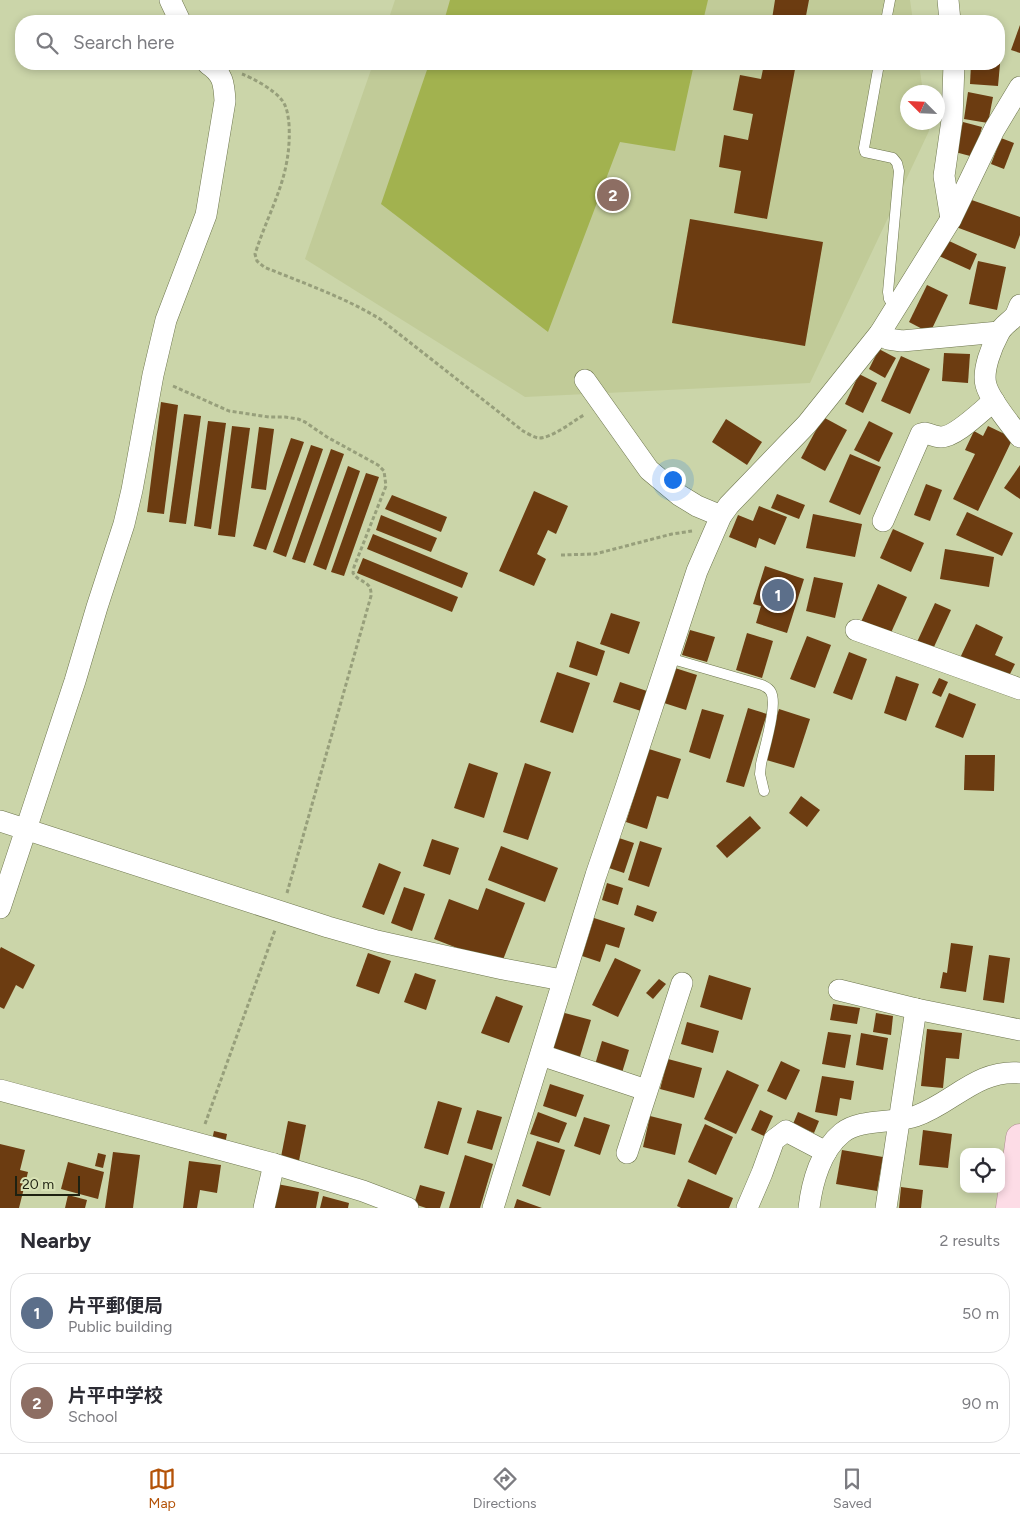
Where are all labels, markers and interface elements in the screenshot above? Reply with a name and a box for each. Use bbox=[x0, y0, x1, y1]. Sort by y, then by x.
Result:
search box bbox=[15, 15, 1005, 70]
icon: search bbox=[33, 29, 61, 57]
text: Search here bbox=[73, 31, 175, 54]
north arrow bbox=[900, 85, 945, 130]
pin: 2 bbox=[597, 176, 629, 214]
your location bbox=[660, 467, 686, 493]
pin: 1 bbox=[762, 576, 794, 614]
map controls bbox=[960, 1148, 1005, 1193]
button: locate bbox=[960, 1148, 1005, 1193]
scale bar bbox=[15, 1173, 80, 1196]
text: 20 m bbox=[22, 1176, 54, 1193]
text: Nearby bbox=[20, 1228, 91, 1253]
text: 2 results bbox=[940, 1231, 1000, 1250]
text: 片平郵便局 bbox=[68, 1294, 163, 1317]
text: 1 bbox=[34, 1304, 40, 1323]
text: 50 m bbox=[962, 1304, 999, 1323]
text: Public building bbox=[68, 1317, 172, 1336]
text: 片平中学校 bbox=[68, 1384, 163, 1407]
text: 2 bbox=[32, 1394, 42, 1413]
text: 90 m bbox=[962, 1394, 999, 1413]
text: School bbox=[68, 1407, 118, 1426]
tab: Map bbox=[148, 1465, 176, 1512]
tab: Directions bbox=[473, 1465, 537, 1512]
tab: Saved bbox=[833, 1465, 872, 1512]

